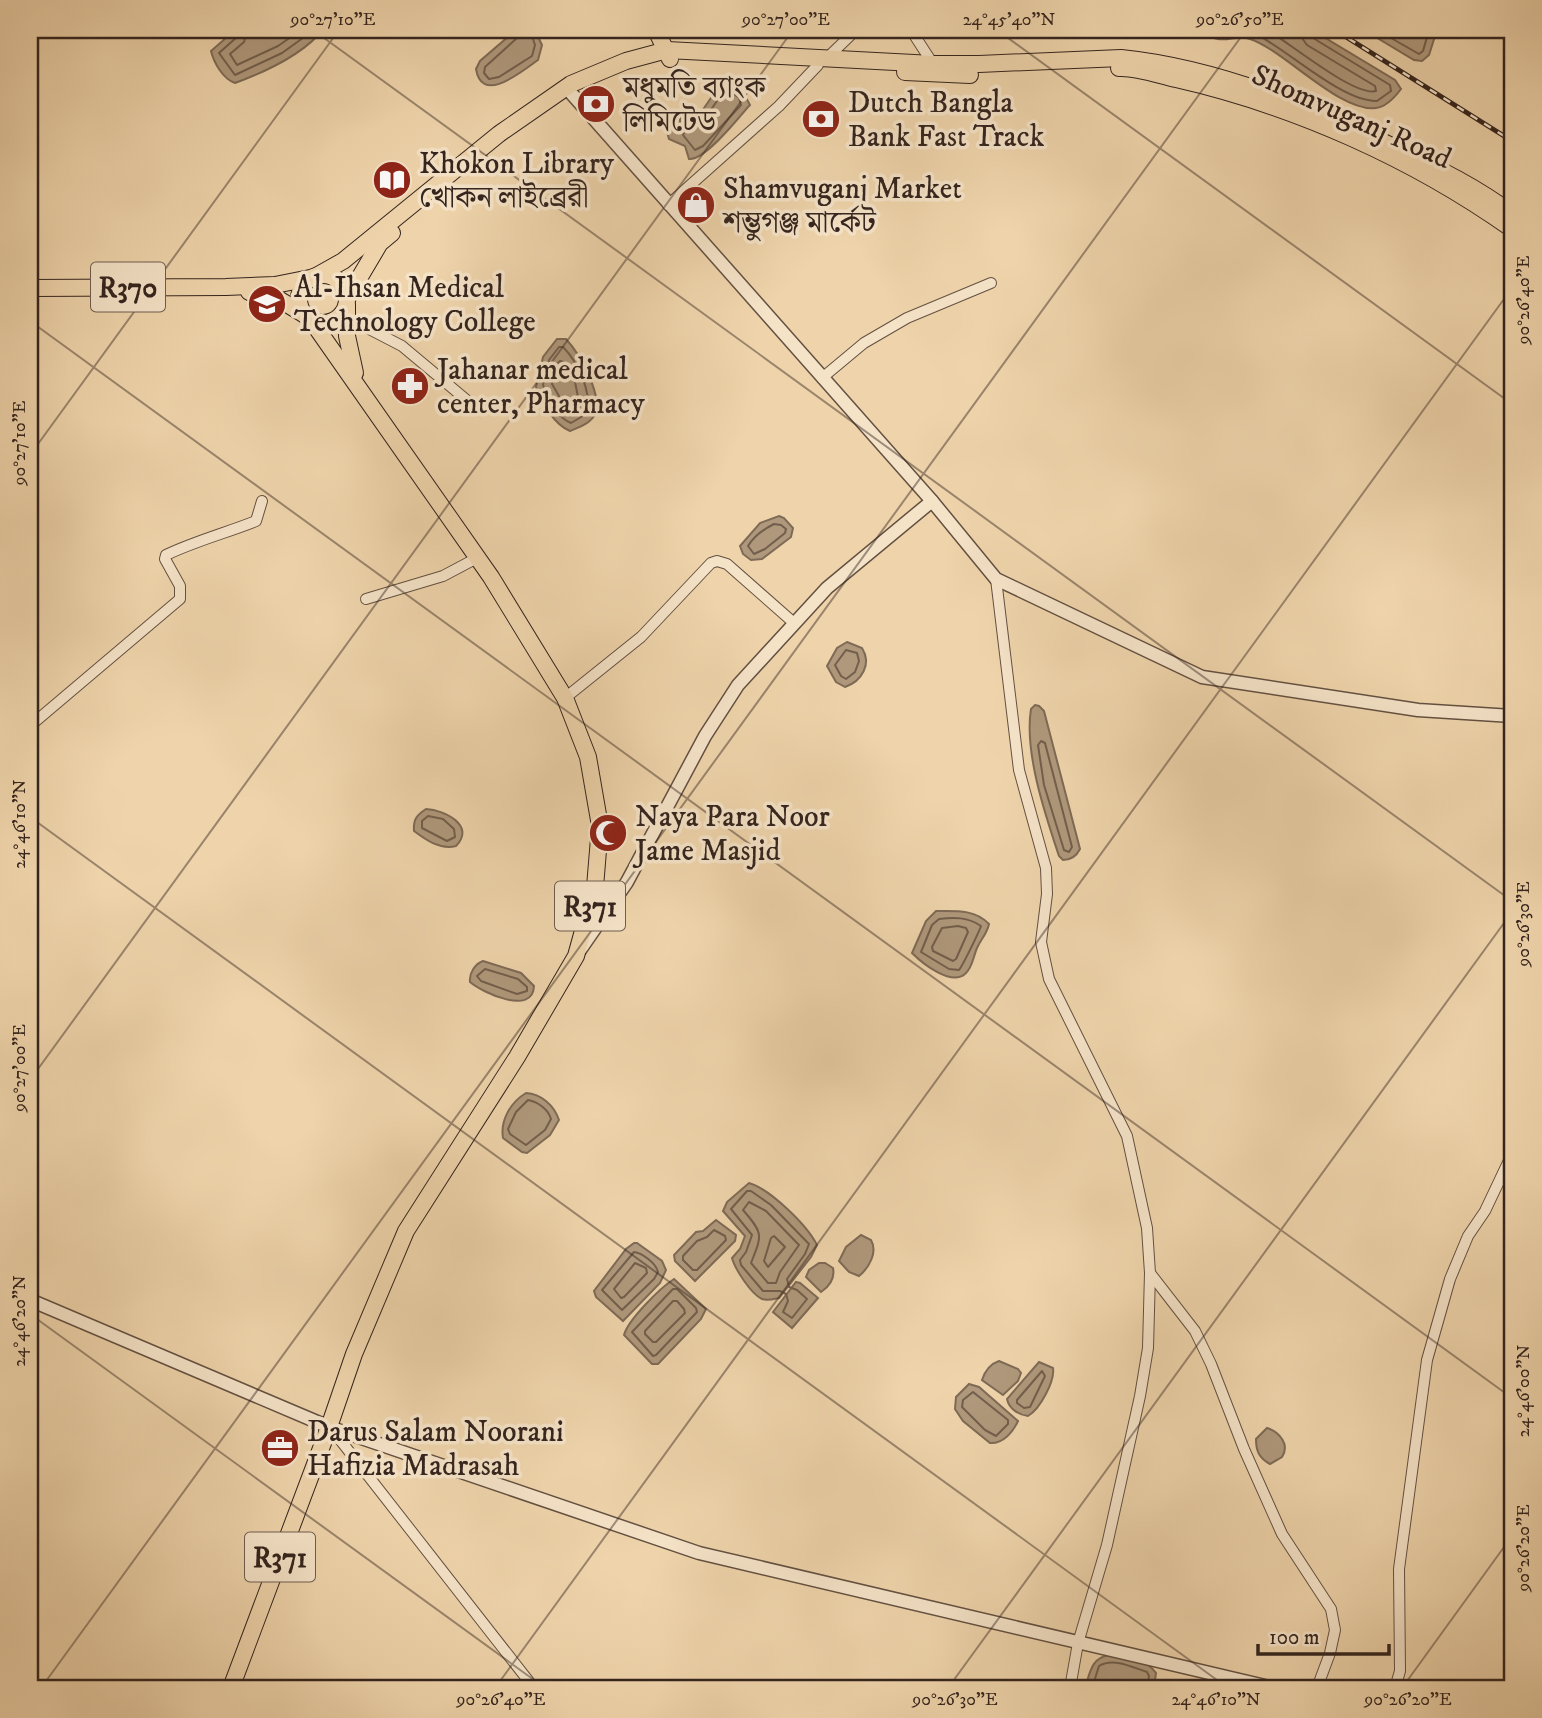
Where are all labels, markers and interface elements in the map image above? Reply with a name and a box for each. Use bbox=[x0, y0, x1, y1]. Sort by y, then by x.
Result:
text: 90°27'10"E bbox=[290, 9, 376, 31]
text: 90°27'00"E bbox=[741, 9, 830, 31]
text: 24°45'40"N bbox=[963, 9, 1055, 31]
text: 90°26'50"E bbox=[1195, 9, 1284, 31]
street label: Shomvuganj Road bbox=[1246, 57, 1457, 178]
place label: মধুমতি ব্যাংক লিমিটেড bbox=[622, 69, 767, 141]
bank icon: মধুমতি ব্যাংক লিমিটেড bbox=[575, 83, 617, 125]
place label: Dutch Bangla Bank Fast Track bbox=[848, 85, 1044, 156]
bank icon: Dutch Bangla Bank Fast Track bbox=[800, 98, 842, 140]
place label: Khokon Library খোকন লাইব্রেরী bbox=[419, 146, 615, 217]
library icon: Khokon Library খোকন লাইব্রেরী bbox=[371, 159, 413, 201]
place label: Shamvuganj Market শম্ভুগঞ্জ মার্কেট bbox=[722, 171, 962, 242]
shop icon: Shamvuganj Market শম্ভুগঞ্জ মার্কেট bbox=[675, 184, 717, 226]
text: 90°26'40"E bbox=[1513, 255, 1535, 345]
road number: R370 bbox=[91, 262, 165, 312]
place label: Al-Ihsan Medical Technology College bbox=[294, 270, 536, 341]
school or university icon: Al-Ihsan Medical Technology College bbox=[246, 283, 288, 325]
place label: Jahanar medical center, Pharmacy bbox=[434, 352, 645, 423]
pharmacy icon: Jahanar medical center, Pharmacy bbox=[389, 365, 431, 407]
text: 90°27'10"E bbox=[9, 400, 31, 486]
text: 24°46'10"N bbox=[9, 779, 31, 869]
place label: Naya Para Noor Jame Masjid bbox=[632, 799, 830, 870]
mosque icon: Naya Para Noor Jame Masjid bbox=[587, 812, 629, 854]
road number: R371 bbox=[555, 881, 625, 930]
text: 90°26'30"E bbox=[1513, 881, 1535, 968]
text: 90°27'00"E bbox=[9, 1024, 31, 1113]
text: 24°46'20"N bbox=[9, 1275, 31, 1367]
text: 24°46'00"N bbox=[1513, 1345, 1535, 1437]
place label: Darus Salam Noorani Hafizia Madrasah bbox=[307, 1414, 564, 1485]
office icon: Darus Salam Noorani Hafizia Madrasah bbox=[259, 1427, 301, 1469]
text: 90°26'20"E bbox=[1513, 1504, 1535, 1593]
road number: R371 bbox=[245, 1532, 315, 1582]
scale bar bbox=[1258, 1613, 1390, 1657]
text: 100 m bbox=[1269, 1625, 1320, 1651]
text: 90°26'40"E bbox=[456, 1689, 546, 1711]
text: 90°26'30"E bbox=[911, 1689, 998, 1711]
text: 24°46'10"N bbox=[1171, 1689, 1261, 1711]
text: 90°26'20"E bbox=[1363, 1689, 1452, 1711]

